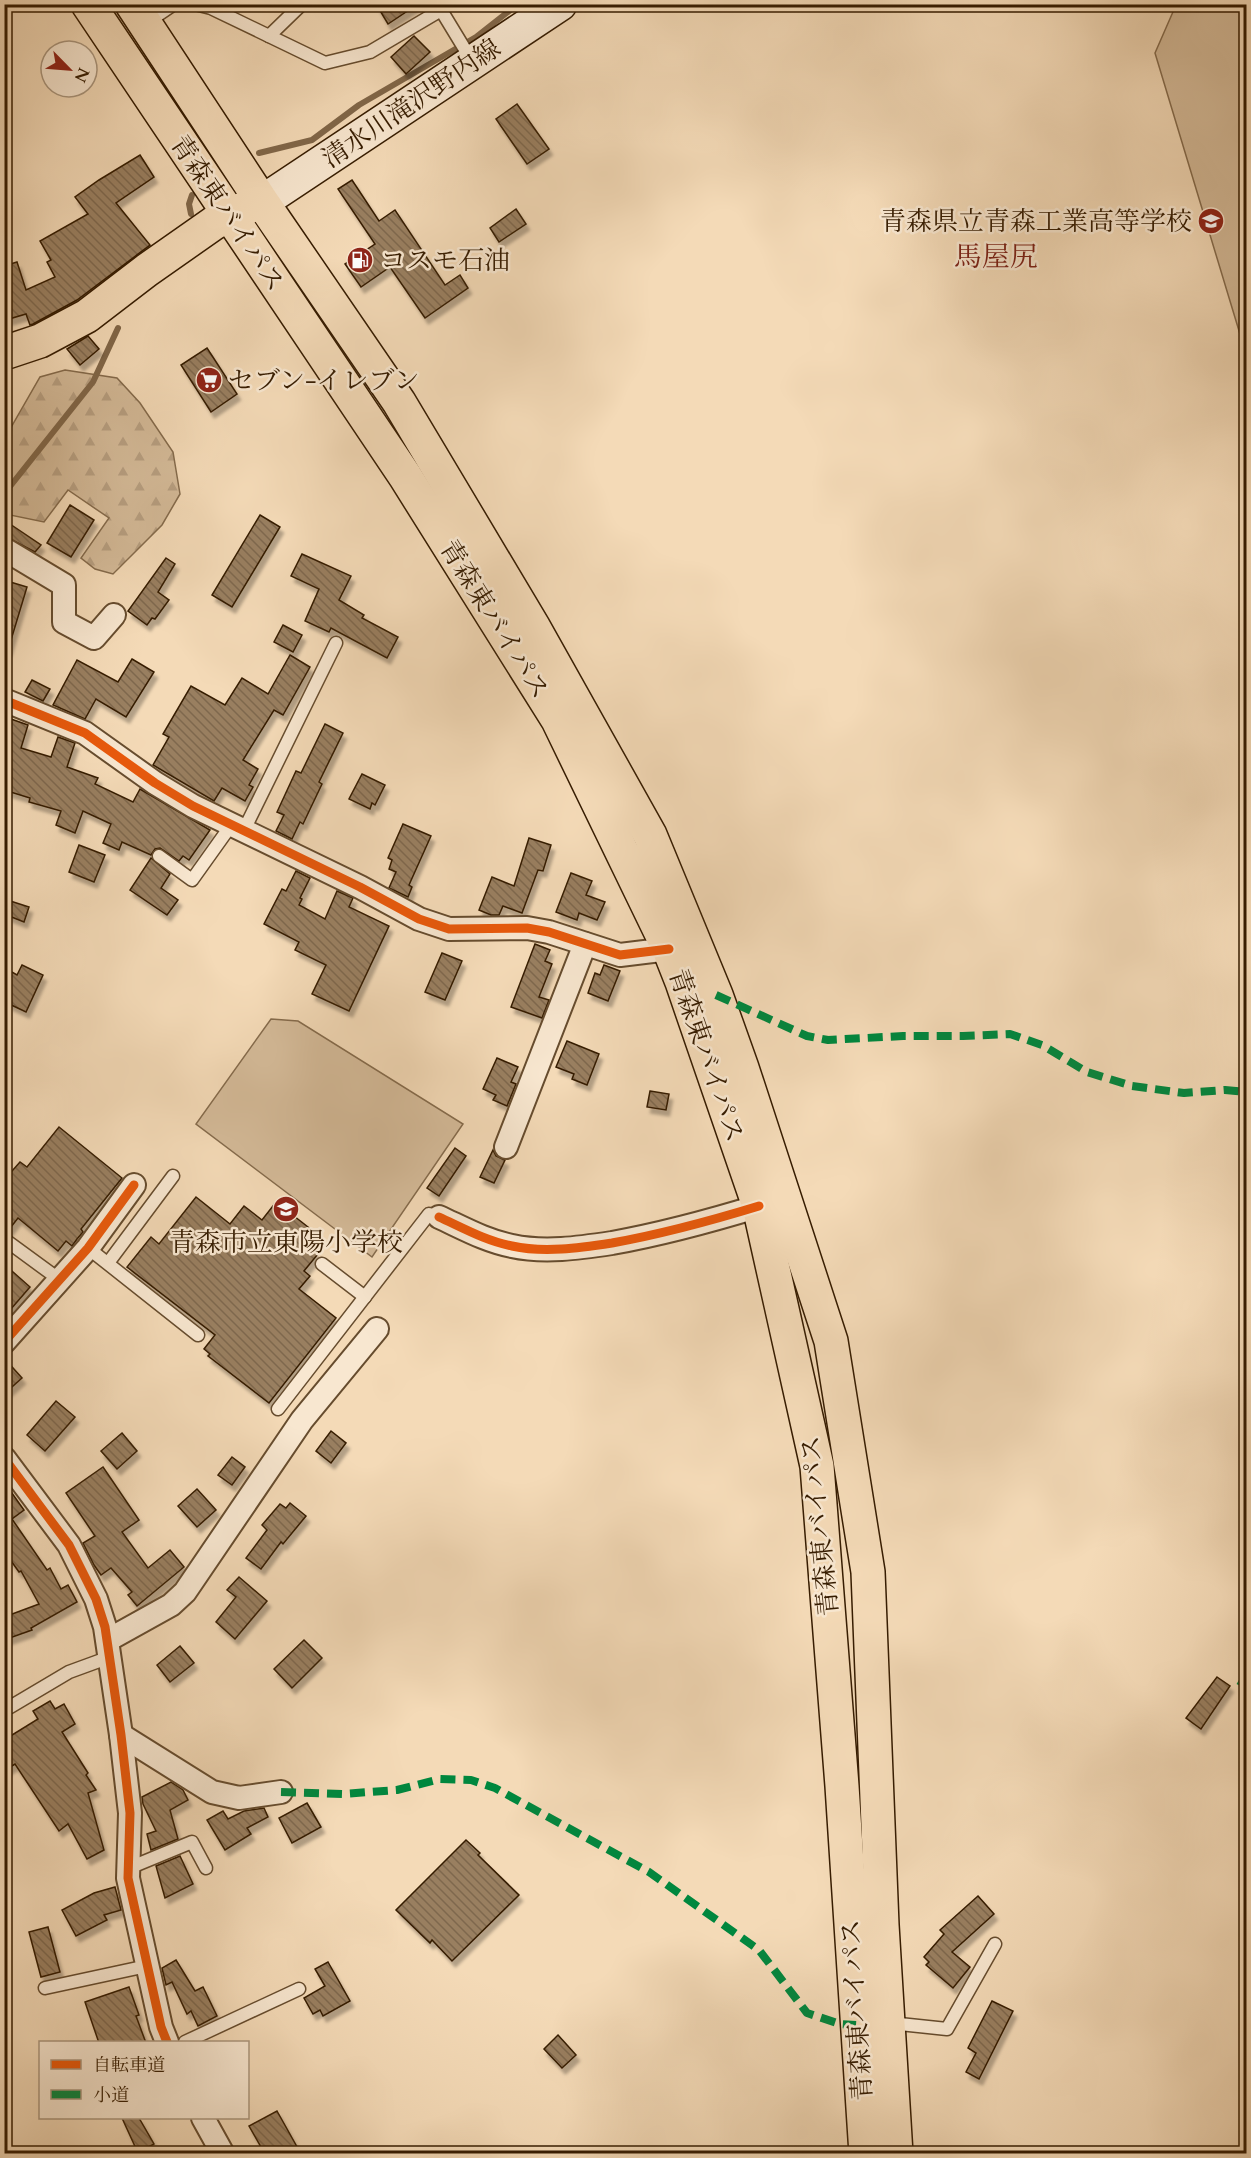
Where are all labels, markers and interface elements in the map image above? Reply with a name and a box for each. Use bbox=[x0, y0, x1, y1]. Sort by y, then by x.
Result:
street label: 清水川滝沢野内線 bbox=[315, 31, 507, 176]
north arrow bbox=[39, 39, 99, 99]
text: N bbox=[69, 64, 95, 86]
street label: 青森東バイパス bbox=[162, 128, 293, 298]
place label: 青森県立青森工業高等学校 bbox=[880, 204, 1192, 239]
school or university icon: 青森県立青森工業高等学校 bbox=[1196, 206, 1226, 236]
district label: 馬屋尻 bbox=[954, 238, 1038, 276]
place label: コスモ石油 bbox=[380, 243, 510, 278]
fuel station icon: コスモ石油 bbox=[345, 245, 375, 275]
place label: セブン-イレブン bbox=[228, 363, 420, 398]
supermarket icon: セブン-イレブン bbox=[194, 365, 224, 395]
street label: 青森東バイパス bbox=[432, 533, 558, 705]
street label: 青森東バイパス bbox=[660, 964, 753, 1147]
school or university icon: 青森市立東陽小学校 bbox=[271, 1194, 301, 1224]
place label: 青森市立東陽小学校 bbox=[169, 1225, 403, 1260]
street label: 青森東バイパス bbox=[793, 1434, 846, 1618]
street label: 青森東バイパス bbox=[833, 1918, 880, 2102]
legend bbox=[39, 2041, 249, 2119]
text: 自転車道 bbox=[93, 2053, 165, 2078]
text: 小道 bbox=[93, 2083, 129, 2108]

